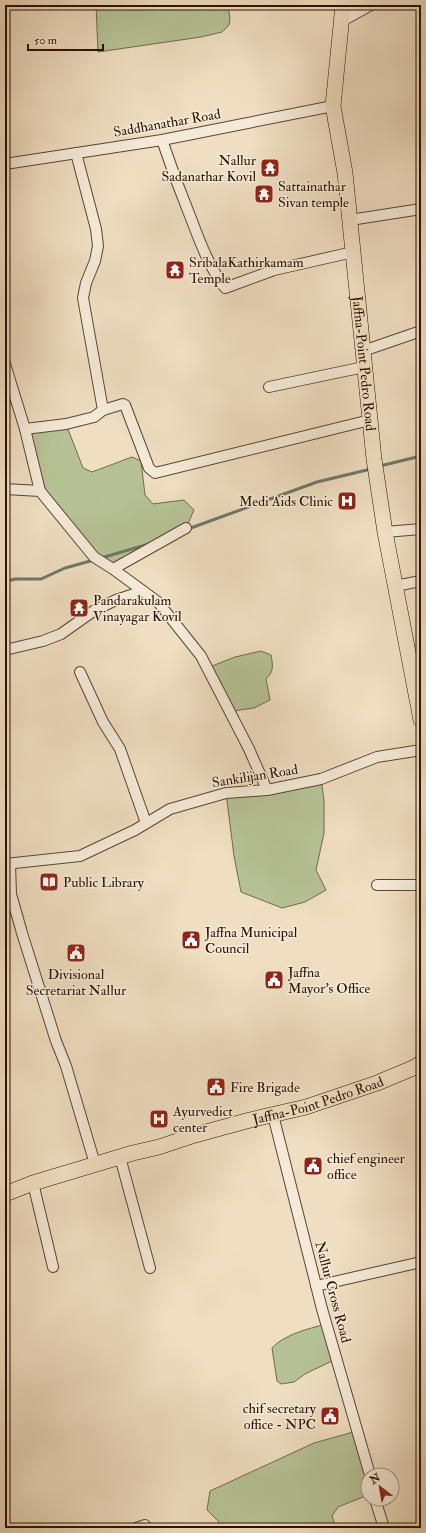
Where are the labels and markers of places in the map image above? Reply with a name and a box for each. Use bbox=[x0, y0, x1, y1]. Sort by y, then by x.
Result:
place label: Nallur Sadanathar Kovil bbox=[162, 152, 257, 185]
temple icon: Nallur Sadanathar Kovil bbox=[259, 157, 281, 179]
place label: Sattainathar Sivan temple bbox=[278, 178, 349, 212]
temple icon: Sattainathar Sivan temple bbox=[253, 183, 275, 205]
place label: SribalaKathirkamam Temple bbox=[189, 254, 304, 288]
temple icon: SribalaKathirkamam Temple bbox=[164, 259, 186, 281]
hospital icon: Medi Aids Clinic bbox=[336, 490, 358, 512]
place label: Medi Aids Clinic bbox=[239, 493, 333, 510]
place label: Pandarakulam Vinayagar Kovil bbox=[93, 592, 182, 626]
temple icon: Pandarakulam Vinayagar Kovil bbox=[68, 597, 90, 619]
library icon: Public Library bbox=[38, 871, 60, 893]
place label: Public Library bbox=[63, 874, 145, 892]
place label: Jaffna Municipal Council bbox=[204, 924, 298, 957]
public building icon: Jaffna Municipal Council bbox=[180, 929, 202, 951]
public building icon: Divisional Secretariat Nallur bbox=[65, 942, 87, 964]
place label: Jaffna Mayor's Office bbox=[287, 964, 371, 998]
place label: Divisional Secretariat Nallur bbox=[26, 966, 127, 999]
public building icon: Jaffna Mayor's Office bbox=[263, 969, 285, 991]
public building icon: Fire Brigade bbox=[205, 1076, 227, 1098]
place label: Fire Brigade bbox=[230, 1079, 300, 1096]
place label: Ayurvedict center bbox=[172, 1103, 233, 1136]
hospital icon: Ayurvedict center bbox=[148, 1108, 170, 1130]
place label: chief engineer office bbox=[327, 1150, 406, 1183]
public building icon: chief engineer office bbox=[302, 1155, 324, 1177]
place label: chif secretary office - NPC bbox=[243, 1400, 317, 1433]
public building icon: chif secretary office - NPC bbox=[319, 1405, 341, 1427]

